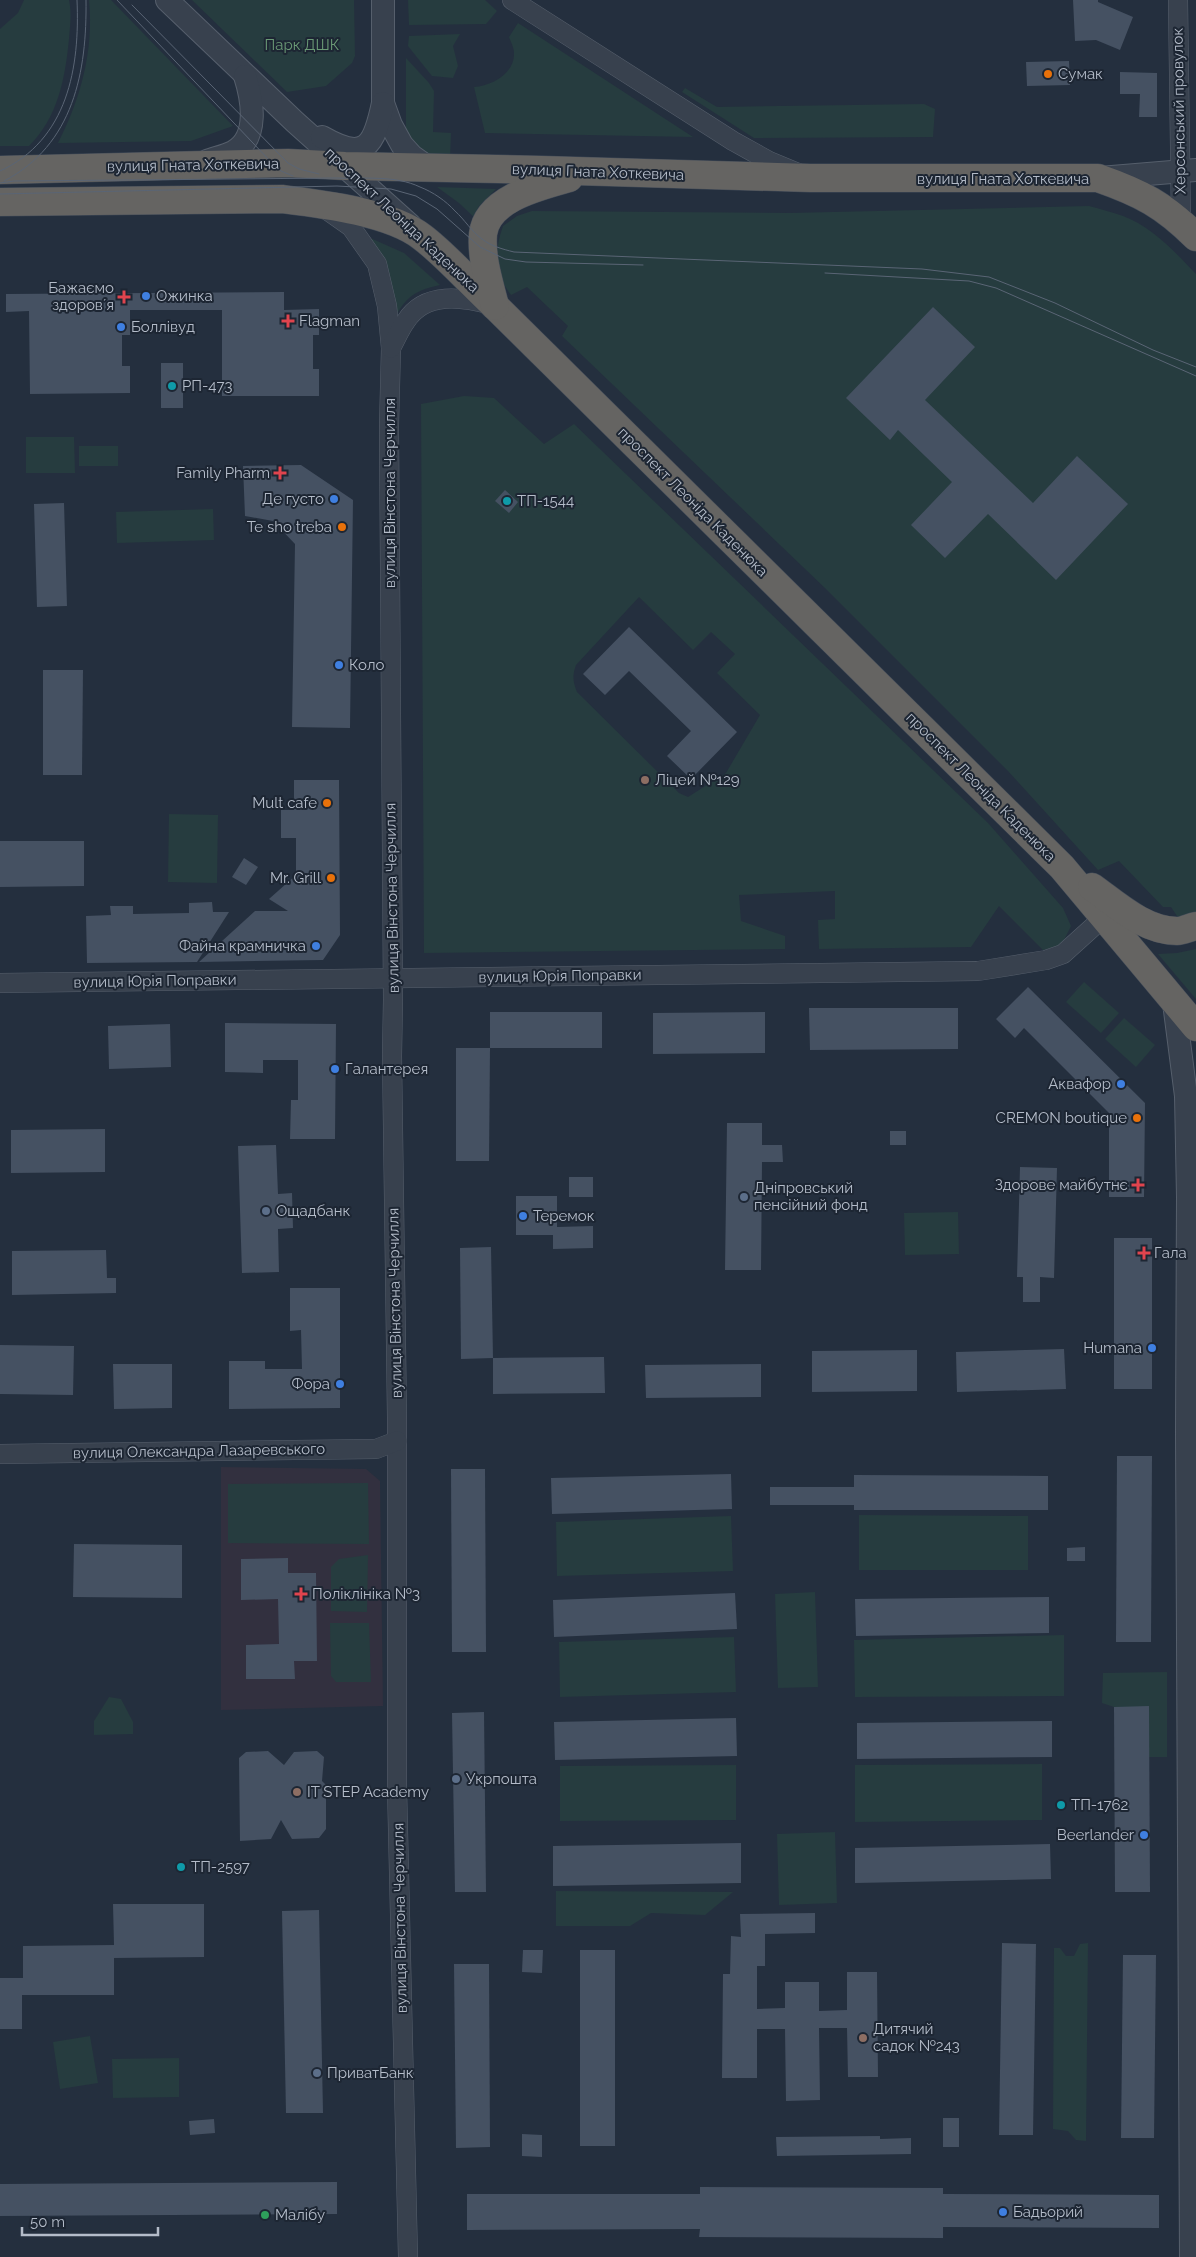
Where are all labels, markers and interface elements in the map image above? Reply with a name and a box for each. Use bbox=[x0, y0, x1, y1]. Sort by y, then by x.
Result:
street label: Херсонський провулок bbox=[1169, 27, 1189, 194]
park label: Парк ДШК bbox=[265, 36, 340, 54]
place label: Сумак bbox=[1058, 65, 1103, 83]
marker: Сумак bbox=[1042, 68, 1054, 80]
street label: проспект Леоніда Каденюка bbox=[321, 144, 483, 296]
street label: вулиця Гната Хоткевича bbox=[107, 154, 279, 176]
street label: вулиця Гната Хоткевича bbox=[512, 160, 684, 184]
street label: вулиця Гната Хоткевича bbox=[917, 170, 1089, 188]
place label: Бажаємо здоровʼя bbox=[48, 279, 114, 314]
place label: Ожинка bbox=[156, 287, 213, 305]
marker: Ожинка bbox=[140, 290, 152, 302]
marker: Бажаємо здоровʼя bbox=[118, 291, 130, 303]
place label: Flagman bbox=[299, 312, 360, 330]
marker: Flagman bbox=[281, 314, 295, 328]
place label: Боллівуд bbox=[131, 318, 195, 336]
marker: Боллівуд bbox=[115, 321, 127, 333]
place label: РП-473 bbox=[182, 377, 232, 395]
marker: РП-473 bbox=[166, 380, 178, 392]
street label: вулиця Вінстона Черчилля bbox=[381, 398, 399, 588]
street label: проспект Леоніда Каденюка bbox=[615, 424, 771, 580]
place label: Family Pharm bbox=[176, 464, 270, 482]
marker: Family Pharm bbox=[274, 467, 286, 479]
place label: Де густо bbox=[262, 490, 324, 508]
place label: ТП-1544 bbox=[517, 492, 574, 510]
marker: Де густо bbox=[328, 493, 340, 505]
marker: ТП-1544 bbox=[501, 495, 513, 507]
place label: Te sho treba bbox=[247, 518, 332, 536]
marker: Te sho treba bbox=[336, 521, 348, 533]
place label: Коло bbox=[349, 656, 385, 674]
marker: Коло bbox=[333, 659, 345, 671]
street label: проспект Леоніда Каденюка bbox=[903, 709, 1059, 865]
place label: Ліцей №129 bbox=[655, 771, 740, 789]
marker: Ліцей №129 bbox=[639, 774, 651, 786]
place label: Mult cafe bbox=[252, 794, 317, 812]
marker: Mult cafe bbox=[321, 797, 333, 809]
street label: вулиця Вінстона Черчилля bbox=[381, 803, 403, 993]
place label: Mr. Grill bbox=[270, 869, 322, 887]
marker: Mr. Grill bbox=[325, 872, 337, 884]
place label: Файна крамничка bbox=[179, 937, 306, 955]
marker: Файна крамничка bbox=[310, 940, 322, 952]
street label: вулиця Юрія Поправки bbox=[478, 966, 642, 986]
street label: вулиця Юрія Поправки bbox=[73, 971, 237, 991]
place label: Галантерея bbox=[345, 1060, 428, 1078]
marker: Галантерея bbox=[329, 1063, 341, 1075]
place label: Аквафор bbox=[1048, 1075, 1111, 1093]
marker: Аквафор bbox=[1115, 1078, 1127, 1090]
place label: CREMON boutique bbox=[996, 1109, 1127, 1127]
marker: CREMON boutique bbox=[1131, 1112, 1143, 1124]
place label: Здорове майбутнє bbox=[995, 1176, 1128, 1194]
place label: Дніпровський пенсійний фонд bbox=[754, 1179, 868, 1214]
marker: Здорове майбутнє bbox=[1132, 1179, 1144, 1191]
marker: Дніпровський пенсійний фонд bbox=[738, 1191, 750, 1203]
place label: Ощадбанк bbox=[276, 1202, 350, 1220]
marker: Ощадбанк bbox=[260, 1205, 272, 1217]
place label: Теремок bbox=[533, 1207, 595, 1225]
street label: вулиця Вінстона Черчилля bbox=[384, 1208, 406, 1398]
marker: Теремок bbox=[517, 1210, 529, 1222]
place label: Гала bbox=[1154, 1244, 1187, 1262]
marker: Гала bbox=[1138, 1247, 1150, 1259]
place label: Humana bbox=[1083, 1339, 1142, 1357]
marker: Humana bbox=[1146, 1342, 1158, 1354]
place label: Фора bbox=[291, 1375, 330, 1393]
marker: Фора bbox=[334, 1378, 346, 1390]
street label: вулиця Олександра Лазаревського bbox=[73, 1440, 325, 1462]
place label: Поліклініка №3 bbox=[312, 1585, 420, 1603]
marker: Поліклініка №3 bbox=[294, 1587, 308, 1601]
place label: Укрпошта bbox=[466, 1770, 537, 1788]
marker: Укрпошта bbox=[450, 1773, 462, 1785]
place label: IT STEP Academy bbox=[307, 1783, 429, 1801]
marker: IT STEP Academy bbox=[291, 1786, 303, 1798]
place label: ТП-1762 bbox=[1071, 1796, 1129, 1814]
marker: ТП-1762 bbox=[1055, 1799, 1067, 1811]
street label: вулиця Вінстона Черчилля bbox=[389, 1823, 411, 2013]
place label: Beerlander bbox=[1057, 1826, 1135, 1844]
marker: Beerlander bbox=[1138, 1829, 1150, 1841]
place label: ТП-2597 bbox=[191, 1858, 250, 1876]
marker: ТП-2597 bbox=[175, 1861, 187, 1873]
place label: Дитячий садок №243 bbox=[873, 2020, 960, 2055]
marker: Дитячий садок №243 bbox=[857, 2032, 869, 2044]
place label: ПриватБанк bbox=[327, 2064, 414, 2082]
marker: ПриватБанк bbox=[311, 2067, 323, 2079]
place label: Бадьорий bbox=[1013, 2203, 1083, 2221]
scale bar bbox=[22, 2204, 159, 2236]
place label: Малібу bbox=[275, 2206, 325, 2224]
marker: Бадьорий bbox=[997, 2206, 1009, 2218]
marker: Малібу bbox=[259, 2209, 271, 2221]
text: 50 m bbox=[30, 2213, 65, 2231]

